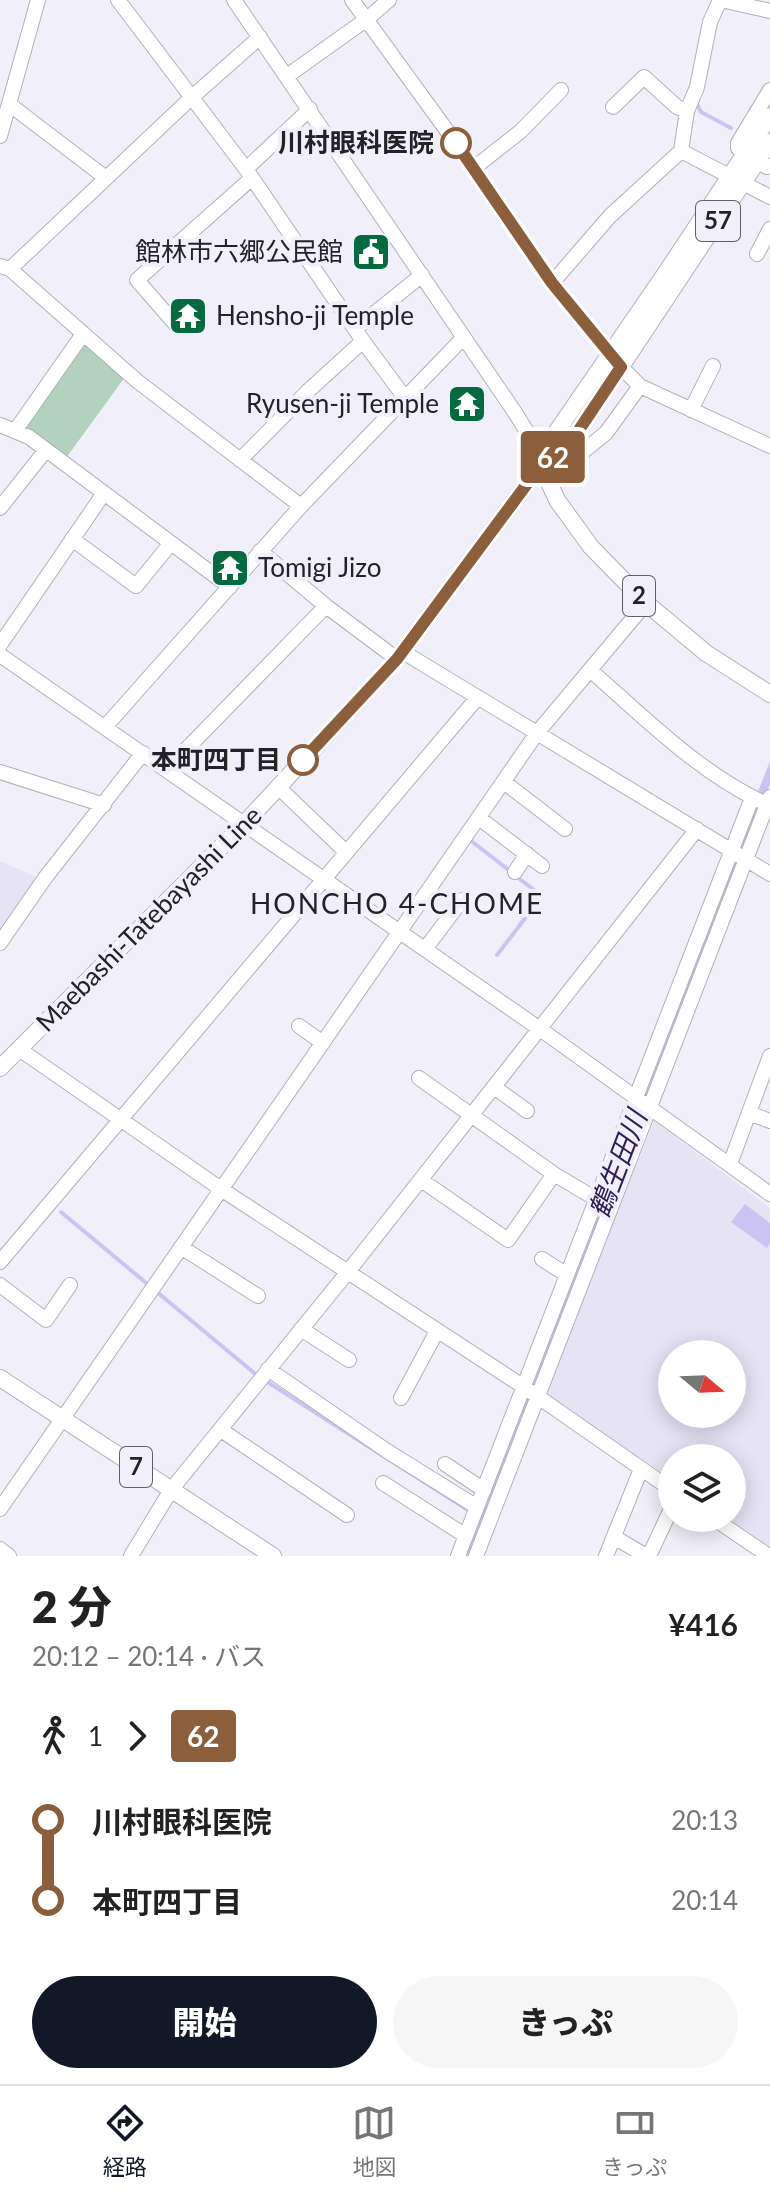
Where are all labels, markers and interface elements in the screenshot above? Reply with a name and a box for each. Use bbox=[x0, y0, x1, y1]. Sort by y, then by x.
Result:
place label: 川村眼科医院 bbox=[278, 126, 434, 158]
marker: 川村眼科医院 bbox=[441, 128, 471, 158]
road number: 57 bbox=[696, 201, 740, 241]
public building icon: 館林市六郷公民館 bbox=[350, 231, 392, 273]
place label: 館林市六郷公民館 bbox=[135, 235, 343, 267]
temple icon: Hensho-ji Temple bbox=[167, 295, 209, 337]
place label: Hensho-ji Temple bbox=[216, 299, 414, 331]
temple icon: Ryusen-ji Temple bbox=[446, 383, 488, 425]
place label: Ryusen-ji Temple bbox=[246, 387, 439, 419]
line badge: 62 bbox=[517, 431, 589, 483]
text: 62 bbox=[537, 440, 569, 474]
temple icon: Tomigi Jizo bbox=[209, 547, 251, 589]
place label: Tomigi Jizo bbox=[258, 551, 381, 583]
road number: 2 bbox=[623, 576, 655, 616]
place label: 本町四丁目 bbox=[151, 743, 281, 775]
marker: 本町四丁目 bbox=[288, 745, 318, 775]
street label: Maebashi-Tatebayashi Line bbox=[29, 799, 268, 1038]
district label: HONCHO 4-CHOME bbox=[250, 886, 544, 920]
water label: 鶴生田川 bbox=[581, 1102, 654, 1222]
north arrow bbox=[658, 1340, 746, 1428]
map controls bbox=[658, 1340, 746, 1532]
button: layers bbox=[658, 1444, 746, 1532]
road number: 7 bbox=[120, 1447, 152, 1487]
text: 2 分 bbox=[32, 1580, 112, 1632]
text: ¥416 bbox=[668, 1606, 738, 1642]
text: 20:12 – 20:14 · バス bbox=[32, 1640, 266, 1672]
icon: walk bbox=[32, 1714, 76, 1758]
icon: forward bbox=[115, 1714, 159, 1758]
text: 62 bbox=[187, 1719, 220, 1753]
text: 1 bbox=[88, 1720, 103, 1752]
text: 川村眼科医院 bbox=[92, 1803, 272, 1839]
text: 20:13 bbox=[671, 1804, 738, 1836]
text: 本町四丁目 bbox=[92, 1883, 242, 1919]
text: 20:14 bbox=[671, 1884, 738, 1916]
button: 開始 bbox=[32, 1976, 377, 2068]
button: きっぷ bbox=[393, 1976, 738, 2068]
tab: 経路 bbox=[103, 2101, 147, 2181]
tab: 地図 bbox=[352, 2101, 396, 2181]
tab: きっぷ bbox=[602, 2101, 667, 2181]

